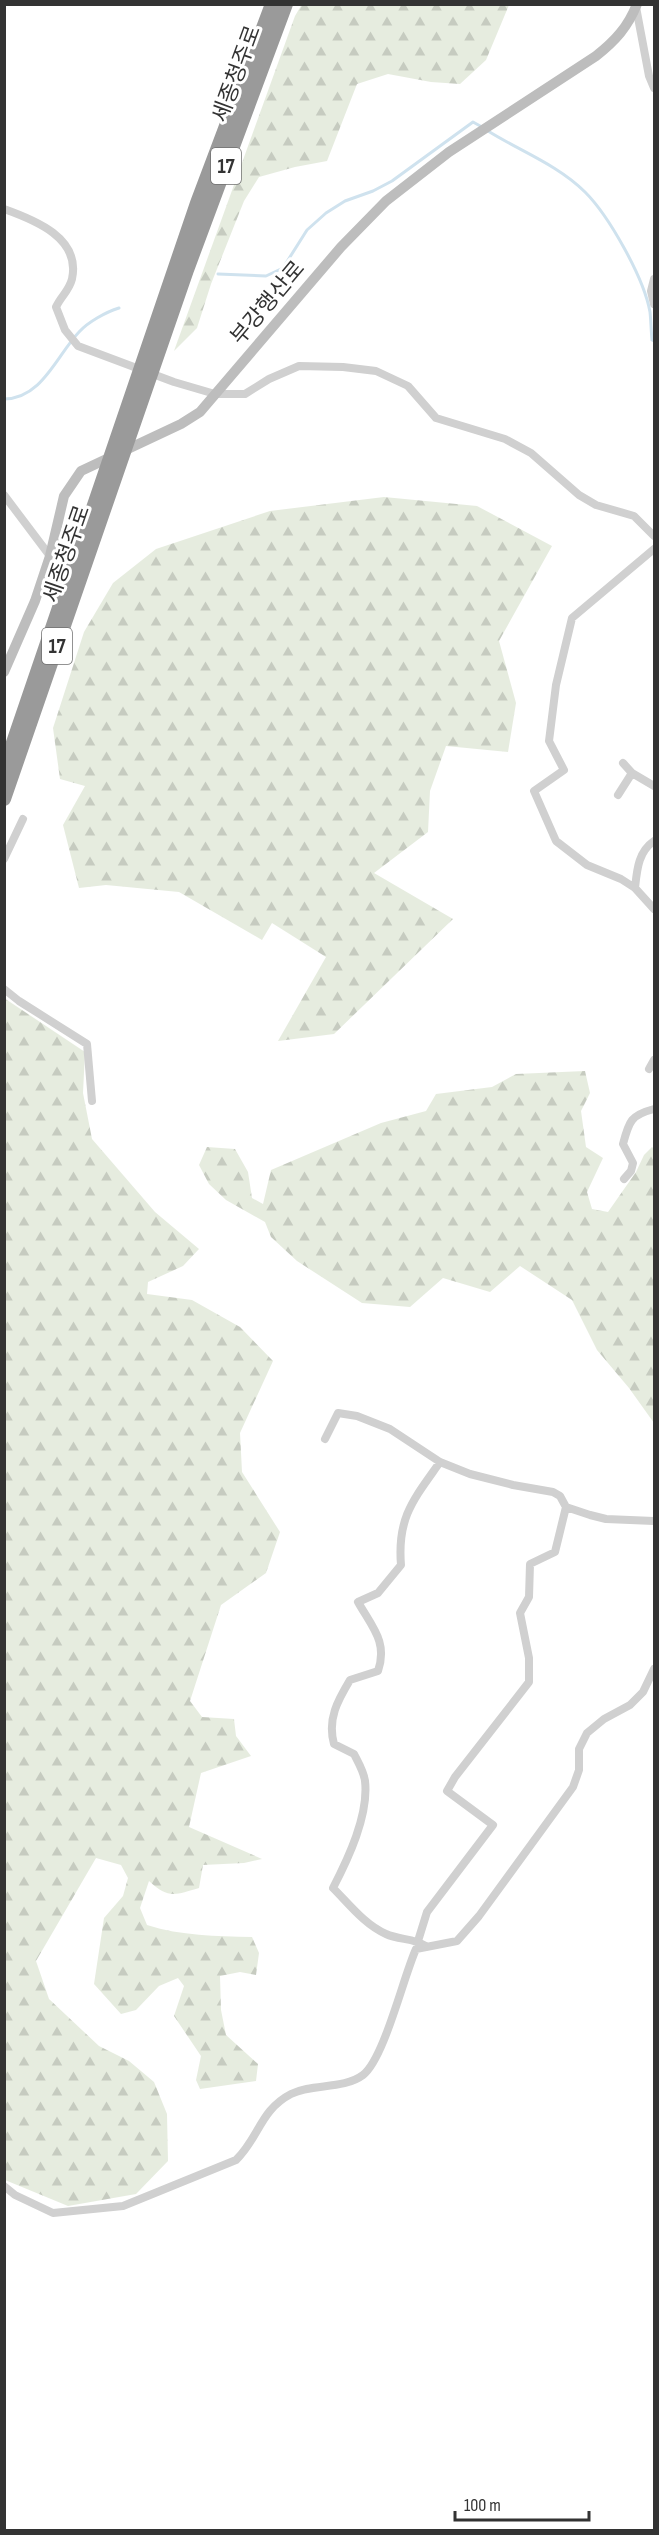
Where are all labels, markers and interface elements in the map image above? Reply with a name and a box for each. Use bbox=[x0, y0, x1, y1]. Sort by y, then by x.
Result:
street label: 세종청주로 bbox=[207, 22, 267, 126]
road number: 17 bbox=[211, 148, 241, 184]
street label: 부강행산로 bbox=[225, 256, 311, 350]
street label: 세종청주로 bbox=[38, 502, 96, 606]
road number: 17 bbox=[42, 628, 72, 664]
scale bar bbox=[455, 2484, 588, 2522]
text: 100 m bbox=[464, 2495, 501, 2516]

